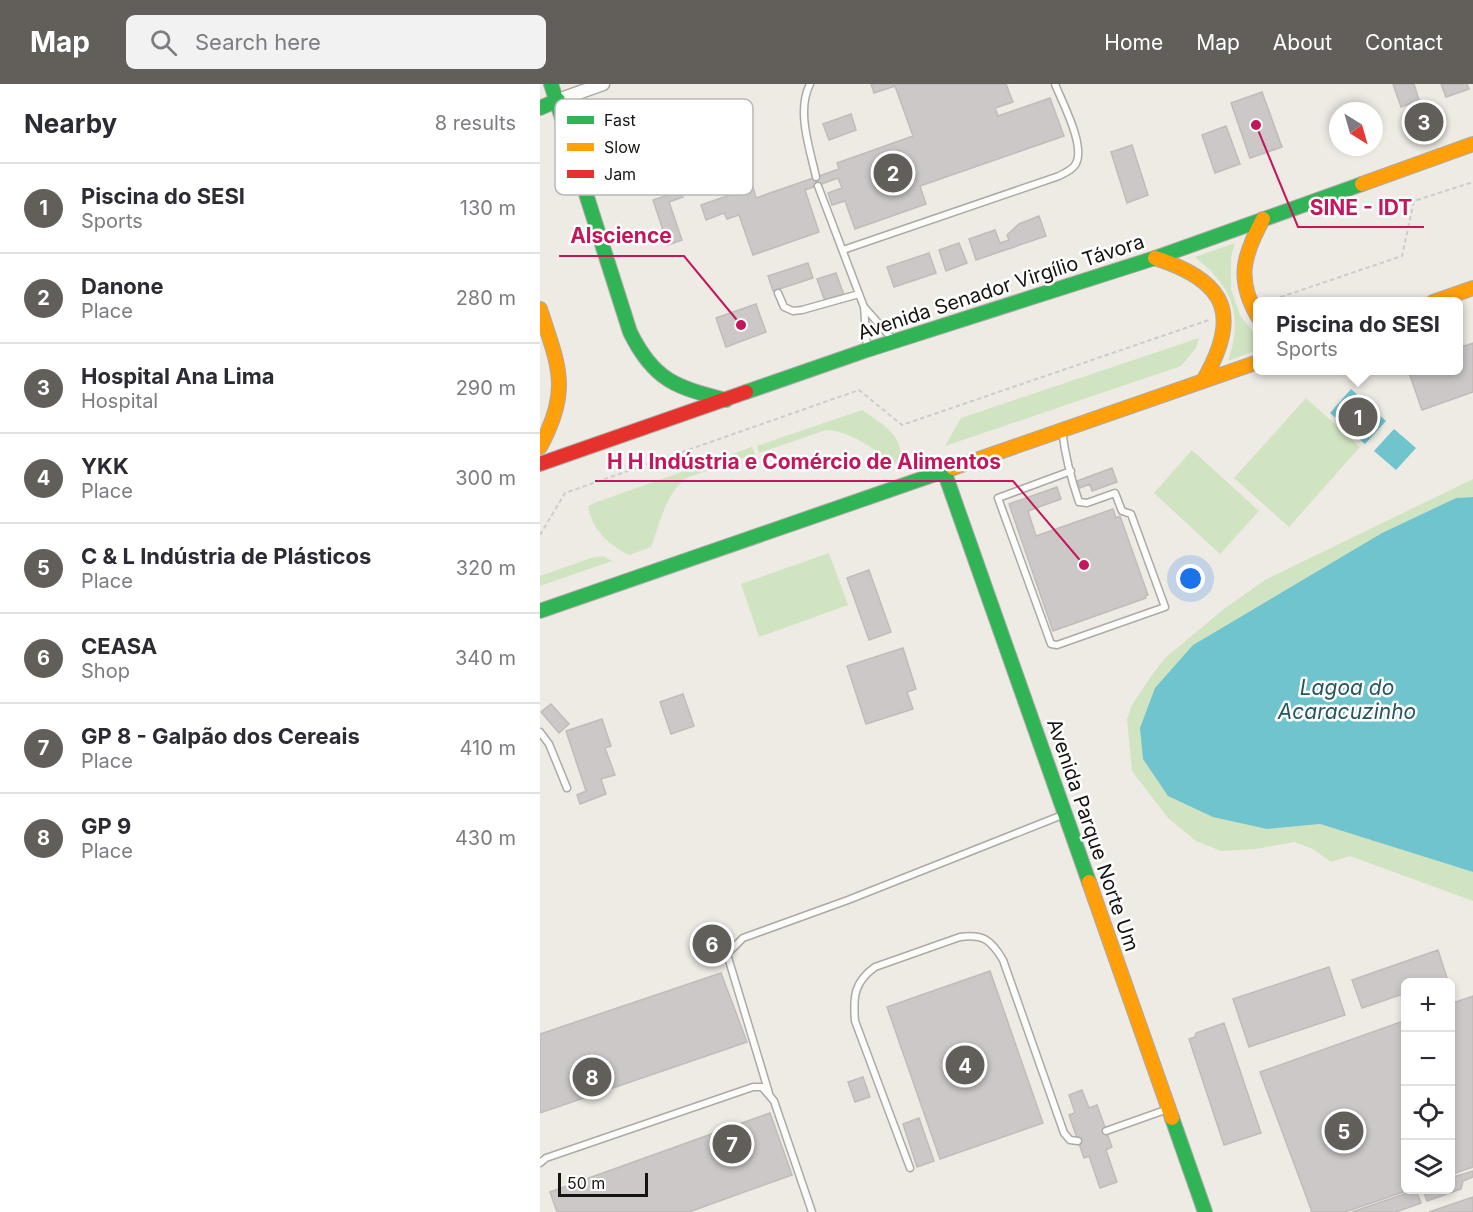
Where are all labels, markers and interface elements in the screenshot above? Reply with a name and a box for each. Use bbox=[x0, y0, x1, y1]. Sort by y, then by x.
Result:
search box bbox=[126, 15, 546, 69]
text: Map bbox=[30, 25, 90, 59]
icon: search bbox=[147, 26, 180, 59]
text: Search here bbox=[195, 29, 321, 55]
text: Home bbox=[1104, 30, 1163, 55]
text: Map bbox=[1196, 30, 1240, 55]
text: About bbox=[1273, 30, 1332, 55]
text: Contact bbox=[1365, 30, 1443, 55]
legend bbox=[555, 99, 753, 195]
pin: 3 bbox=[1404, 99, 1444, 144]
north arrow bbox=[1329, 102, 1383, 156]
text: Nearby bbox=[24, 108, 117, 139]
text: Fast bbox=[604, 110, 636, 130]
text: 8 results bbox=[435, 111, 516, 135]
text: Slow bbox=[604, 137, 641, 157]
pin: 2 bbox=[874, 150, 912, 196]
text: Jam bbox=[604, 164, 636, 184]
text: Piscina do SESI bbox=[81, 183, 245, 209]
callout: SINE - IDT bbox=[1298, 188, 1424, 227]
text: SINE - IDT bbox=[1310, 195, 1412, 220]
text: 1 bbox=[39, 196, 48, 220]
text: 130 m bbox=[460, 196, 516, 220]
text: Sports bbox=[81, 209, 143, 233]
callout: Alscience bbox=[559, 217, 684, 256]
text: Alscience bbox=[570, 223, 672, 248]
street label: Avenida Senador Virgílio Távora bbox=[855, 229, 1147, 345]
text: Danone bbox=[81, 273, 164, 299]
text: 2 bbox=[37, 286, 50, 310]
text: 280 m bbox=[456, 286, 516, 310]
popup bbox=[1253, 297, 1463, 375]
text: Place bbox=[81, 299, 133, 323]
text: Piscina do SESI bbox=[1276, 311, 1440, 337]
text: Sports bbox=[1276, 337, 1338, 361]
text: Hospital Ana Lima bbox=[81, 363, 275, 389]
text: 3 bbox=[37, 376, 50, 400]
text: 290 m bbox=[456, 376, 516, 400]
text: Hospital bbox=[81, 389, 158, 413]
pin: 1 bbox=[1338, 394, 1378, 440]
callout: H H Indústria e Comércio de Alimentos bbox=[595, 442, 1013, 481]
text: H H Indústria e Comércio de Alimentos bbox=[607, 449, 1001, 474]
text: YKK bbox=[81, 453, 129, 479]
text: 4 bbox=[37, 466, 50, 490]
text: 300 m bbox=[455, 466, 516, 490]
text: Place bbox=[81, 479, 133, 503]
text: C & L Indústria de Plásticos bbox=[81, 543, 371, 569]
text: 5 bbox=[37, 556, 50, 580]
text: 320 m bbox=[456, 556, 516, 580]
your location bbox=[1176, 564, 1205, 593]
text: Place bbox=[81, 569, 133, 593]
text: CEASA bbox=[81, 633, 157, 659]
text: 6 bbox=[37, 646, 50, 670]
text: 340 m bbox=[455, 646, 516, 670]
text: Shop bbox=[81, 659, 130, 683]
water label: Lagoa do Acaracuzinho bbox=[1277, 675, 1416, 724]
street label: Avenida Parque Norte Um bbox=[1042, 716, 1144, 954]
text: GP 8 - Galpão dos Cereais bbox=[81, 723, 360, 749]
text: 7 bbox=[38, 736, 49, 760]
text: 410 m bbox=[460, 736, 516, 760]
text: Place bbox=[81, 749, 133, 773]
text: GP 9 bbox=[81, 813, 131, 839]
text: 8 bbox=[37, 826, 50, 850]
text: 430 m bbox=[455, 826, 516, 850]
text: Place bbox=[81, 839, 133, 863]
pin: 6 bbox=[692, 922, 732, 966]
map controls bbox=[1401, 978, 1455, 1194]
button: + bbox=[1401, 978, 1455, 1032]
button: − bbox=[1401, 1032, 1455, 1086]
pin: 4 bbox=[946, 1042, 984, 1088]
pin: 8 bbox=[572, 1054, 612, 1100]
button: locate bbox=[1401, 1086, 1455, 1140]
pin: 5 bbox=[1324, 1108, 1364, 1154]
pin: 7 bbox=[712, 1122, 752, 1166]
button: layers bbox=[1401, 1140, 1455, 1194]
scale bar bbox=[558, 1170, 648, 1198]
text: 50 m bbox=[567, 1173, 605, 1193]

